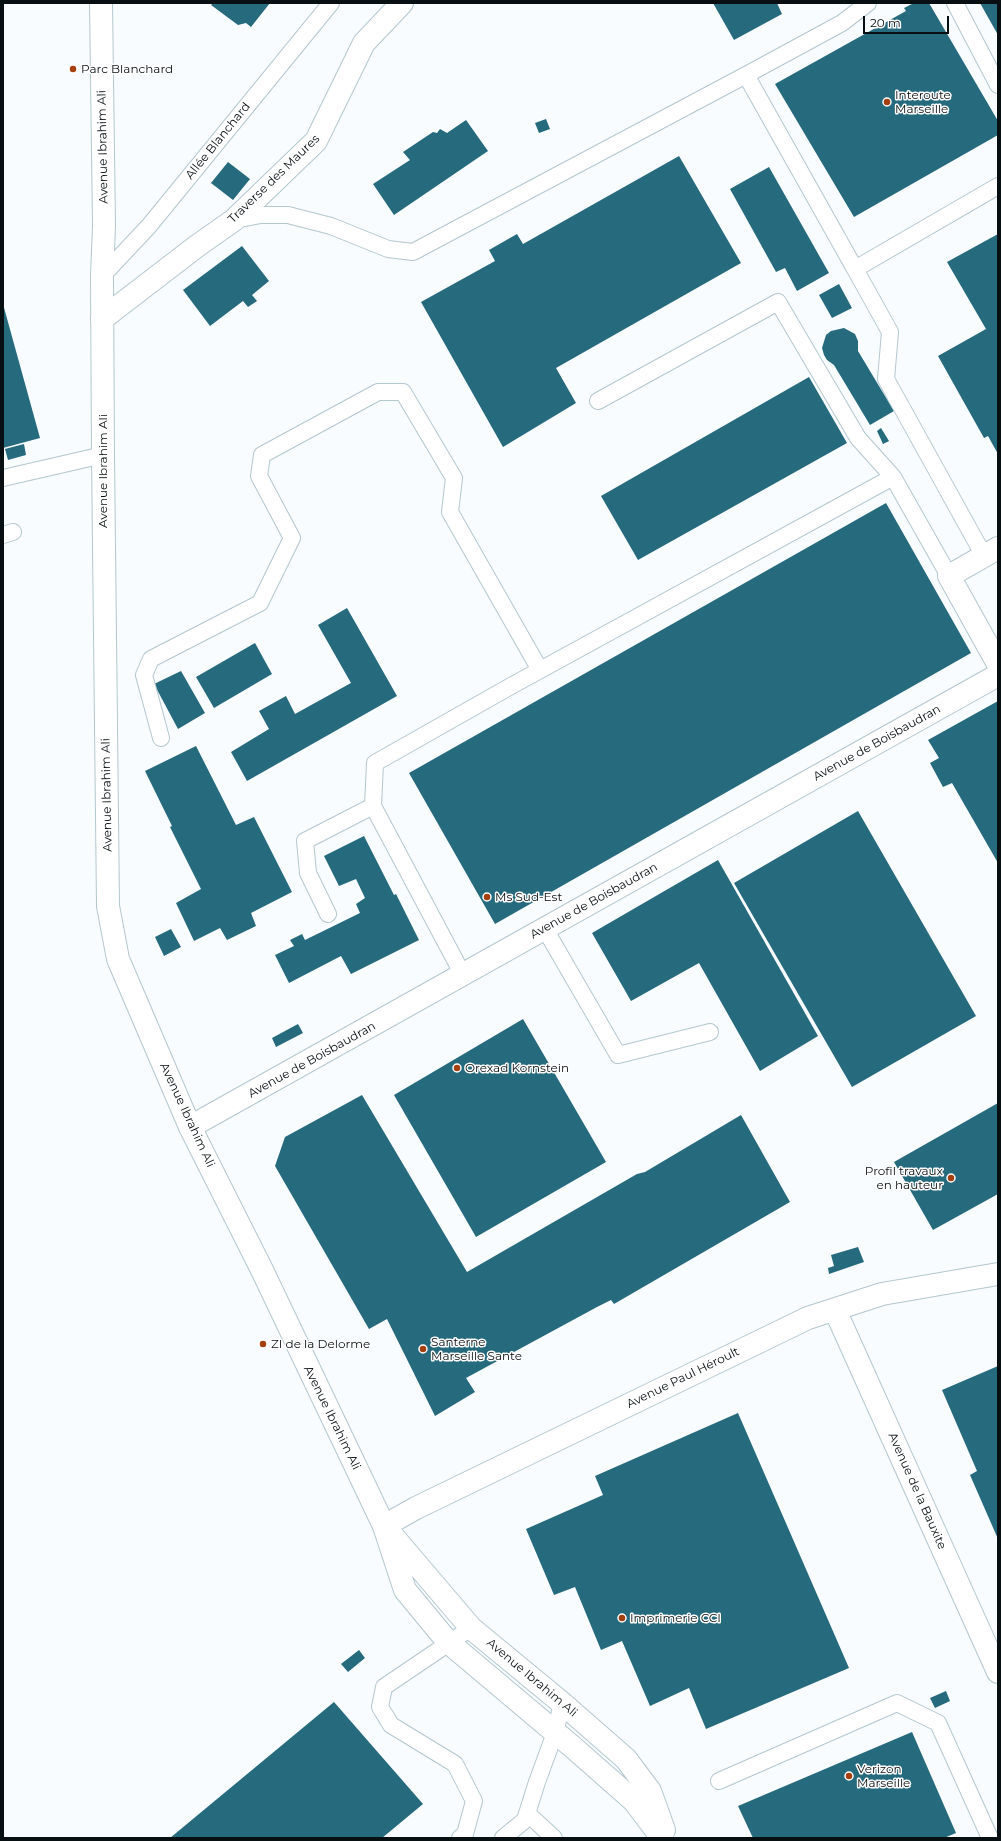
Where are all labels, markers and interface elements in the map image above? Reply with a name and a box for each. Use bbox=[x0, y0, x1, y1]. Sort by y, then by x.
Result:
scale bar bbox=[865, 8, 951, 34]
text: 20 m bbox=[870, 15, 901, 30]
place label: Parc Blanchard bbox=[81, 62, 173, 76]
marker: Parc Blanchard bbox=[68, 64, 78, 74]
place label: Interoute Marseille bbox=[895, 88, 951, 116]
street label: Avenue Ibrahim Ali bbox=[95, 90, 111, 204]
marker: Interoute Marseille bbox=[882, 97, 892, 107]
street label: Allée Blanchard bbox=[183, 100, 253, 182]
street label: Traverse des Maures bbox=[225, 132, 323, 226]
street label: Avenue Ibrahim Ali bbox=[96, 414, 110, 528]
street label: Avenue de Boisbaudran bbox=[811, 702, 943, 784]
street label: Avenue Ibrahim Ali bbox=[99, 738, 115, 852]
street label: Avenue de Boisbaudran bbox=[528, 860, 660, 942]
place label: Ms Sud-Est bbox=[495, 890, 562, 904]
marker: Ms Sud-Est bbox=[482, 892, 492, 902]
street label: Avenue de Boisbaudran bbox=[246, 1019, 378, 1101]
street label: Avenue Ibrahim Ali bbox=[156, 1060, 218, 1170]
place label: Orexad Kornstein bbox=[465, 1061, 569, 1075]
marker: Orexad Kornstein bbox=[452, 1063, 462, 1073]
place label: Profil travaux en hauteur bbox=[865, 1164, 943, 1192]
marker: Profil travaux en hauteur bbox=[946, 1173, 956, 1183]
place label: Santerne Marseille Sante bbox=[431, 1335, 522, 1363]
place label: ZI de la Delorme bbox=[271, 1337, 370, 1351]
marker: ZI de la Delorme bbox=[258, 1339, 268, 1349]
marker: Santerne Marseille Sante bbox=[418, 1344, 428, 1354]
street label: Avenue Paul Héroult bbox=[624, 1344, 742, 1412]
street label: Avenue Ibrahim Ali bbox=[301, 1364, 363, 1472]
street label: Avenue de la Bauxite bbox=[885, 1431, 949, 1551]
place label: Imprimerie CCI bbox=[630, 1611, 721, 1625]
marker: Imprimerie CCI bbox=[617, 1613, 627, 1623]
street label: Avenue Ibrahim Ali bbox=[484, 1636, 580, 1720]
place label: Verizon Marseille bbox=[857, 1762, 910, 1790]
marker: Verizon Marseille bbox=[844, 1771, 854, 1781]

